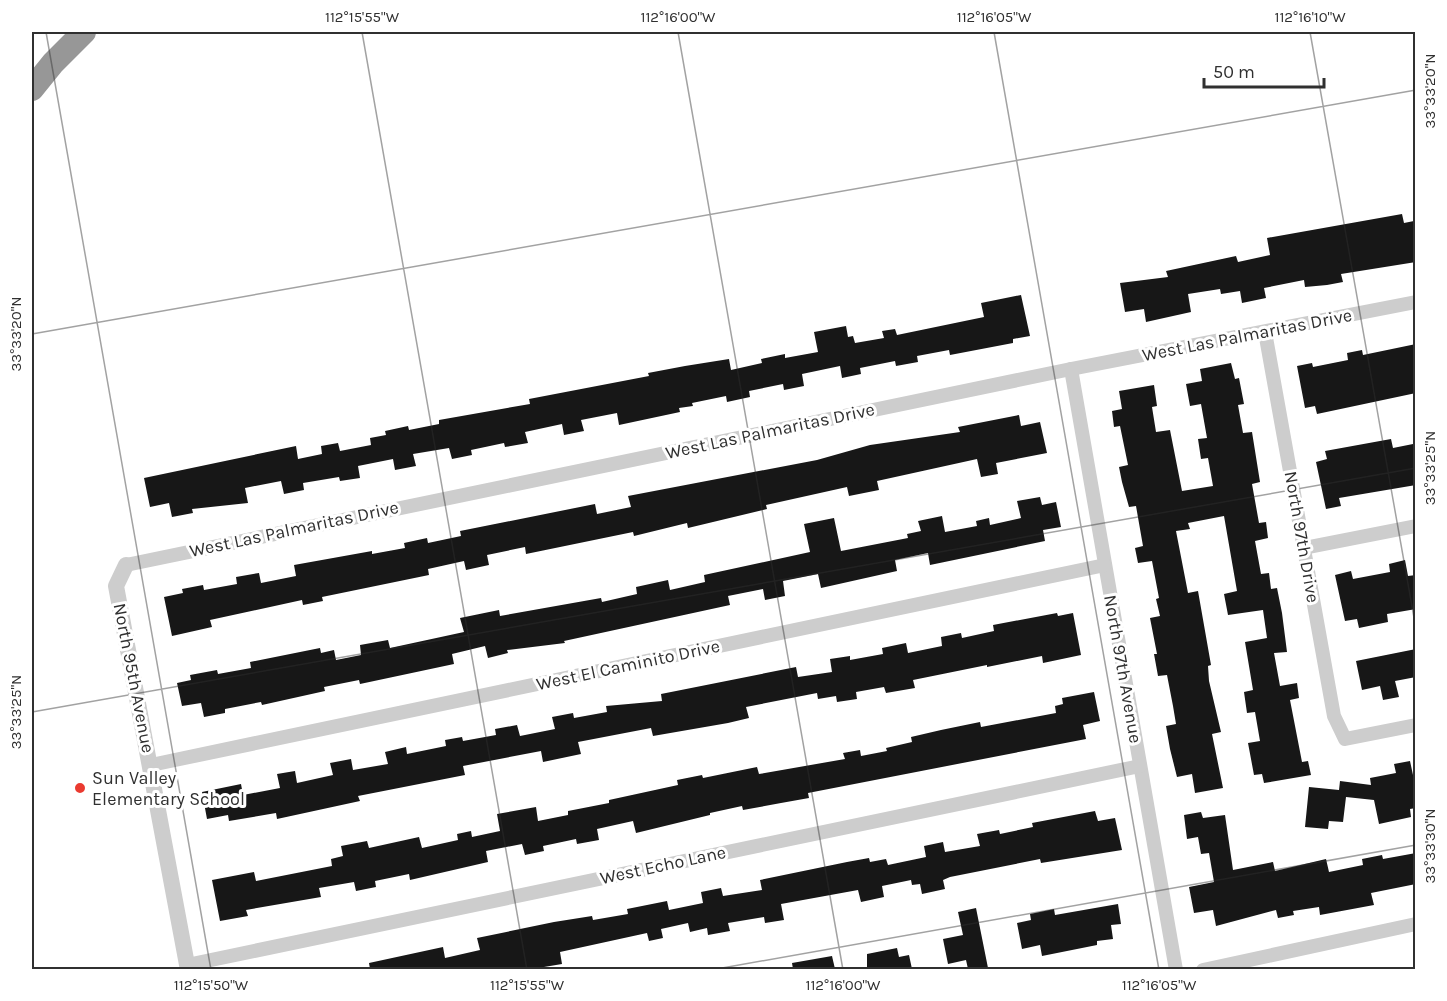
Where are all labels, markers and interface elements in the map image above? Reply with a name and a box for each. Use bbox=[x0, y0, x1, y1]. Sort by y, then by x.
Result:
text: 112°15'55"W bbox=[325, 8, 400, 26]
text: 112°16'00"W bbox=[640, 8, 716, 26]
text: 112°16'05"W bbox=[957, 8, 1032, 26]
text: 112°16'10"W bbox=[1274, 8, 1346, 26]
scale bar bbox=[1204, 51, 1324, 89]
text: 33°33'20"N bbox=[1421, 54, 1439, 129]
text: 50 m bbox=[1213, 61, 1255, 83]
text: 33°33'20"N bbox=[7, 297, 25, 372]
street label: West Las Palmaritas Drive bbox=[1140, 304, 1354, 366]
street label: West Las Palmaritas Drive bbox=[663, 398, 877, 464]
text: 33°33'25"N bbox=[1421, 431, 1439, 505]
street label: North 97th Drive bbox=[1280, 469, 1324, 605]
street label: West Las Palmaritas Drive bbox=[187, 496, 401, 562]
street label: North 97th Avenue bbox=[1099, 593, 1147, 745]
street label: North 95th Avenue bbox=[109, 601, 159, 755]
street label: West El Caminito Drive bbox=[534, 635, 722, 695]
text: 33°33'25"N bbox=[7, 675, 25, 749]
place label: Sun Valley Elementary School bbox=[92, 767, 245, 810]
marker: Sun Valley Elementary School bbox=[73, 781, 87, 795]
text: 33°33'30"N bbox=[1421, 808, 1439, 884]
street label: West Echo Lane bbox=[598, 841, 728, 889]
text: 112°15'50"W bbox=[174, 976, 249, 994]
text: 112°15'55"W bbox=[490, 976, 565, 994]
text: 112°16'00"W bbox=[805, 976, 881, 994]
text: 112°16'05"W bbox=[1122, 976, 1197, 994]

